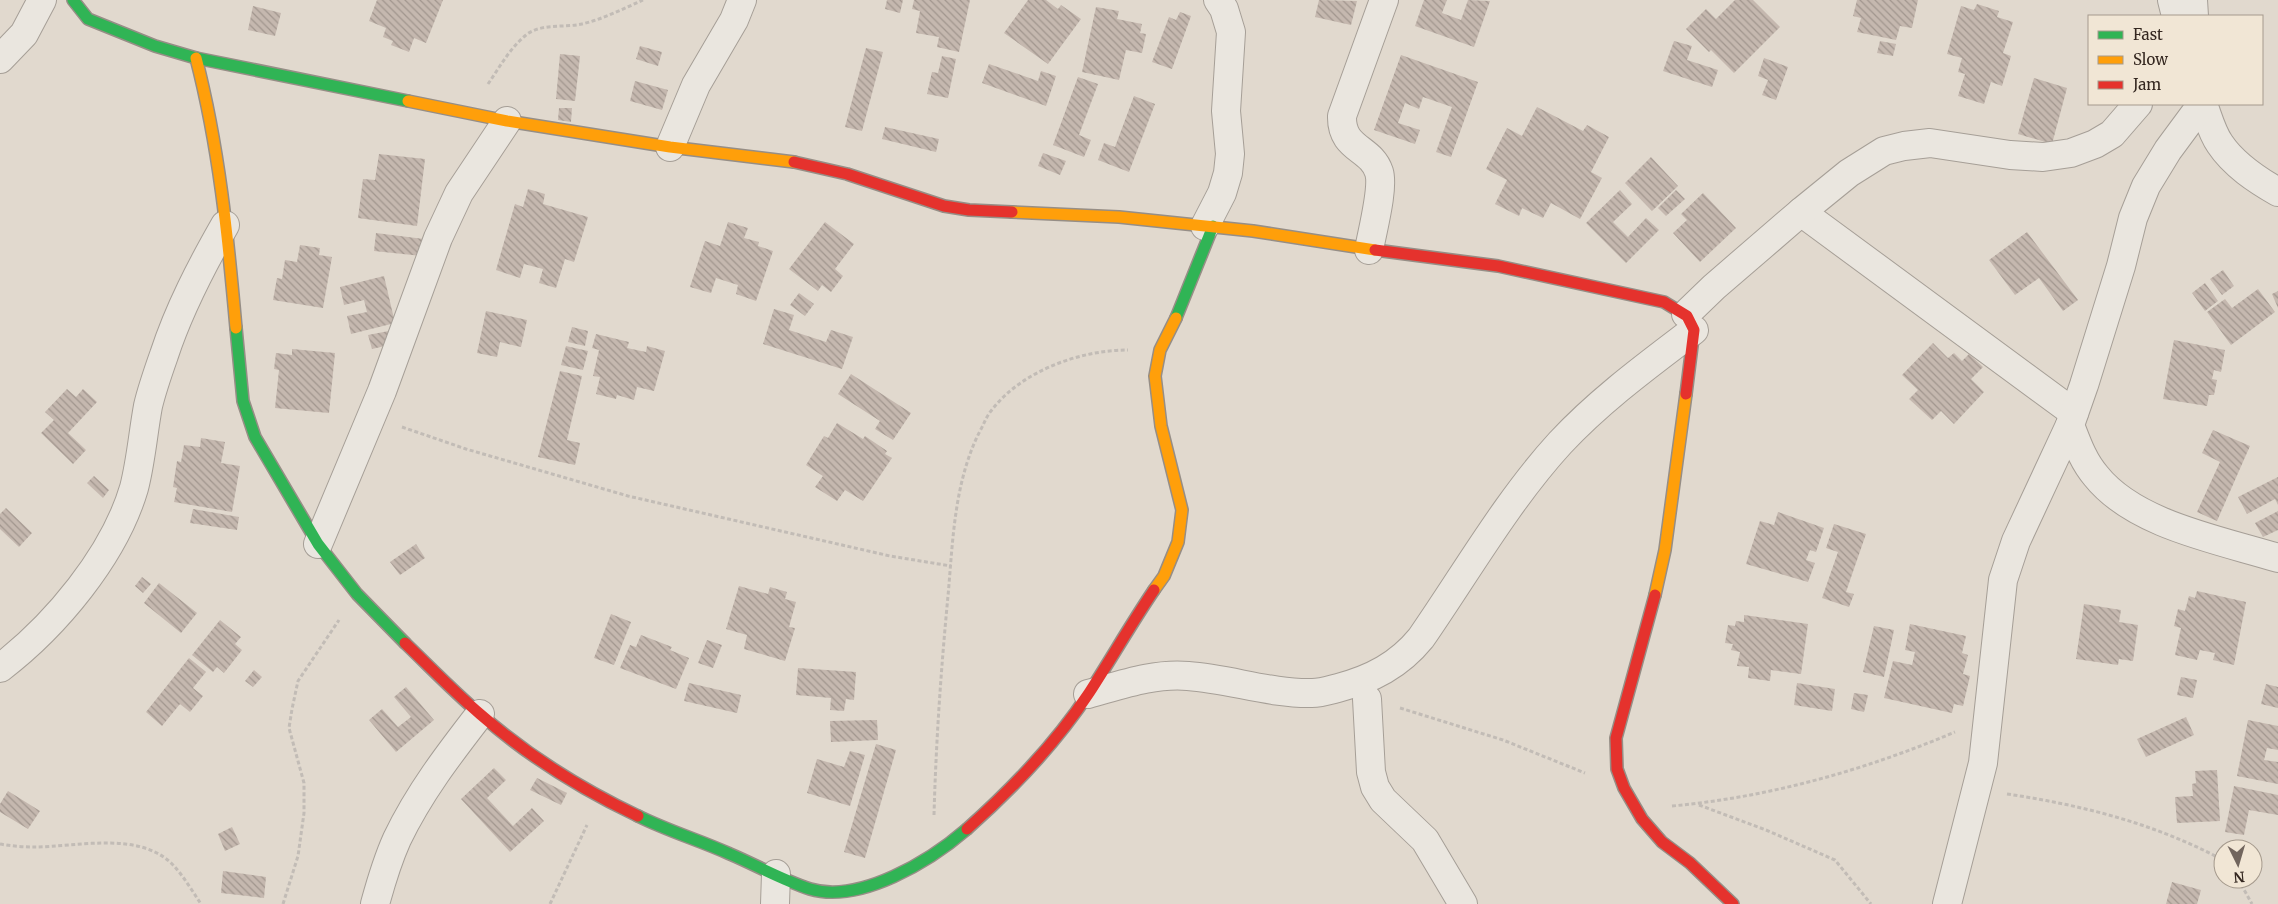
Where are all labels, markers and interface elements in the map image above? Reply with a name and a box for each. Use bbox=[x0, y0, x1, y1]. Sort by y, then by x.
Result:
legend bbox=[2088, 15, 2263, 105]
text: Fast bbox=[2133, 25, 2163, 44]
text: Slow bbox=[2133, 50, 2168, 69]
text: Jam bbox=[2132, 75, 2161, 94]
north arrow bbox=[2213, 839, 2263, 889]
text: N bbox=[2233, 868, 2245, 886]

